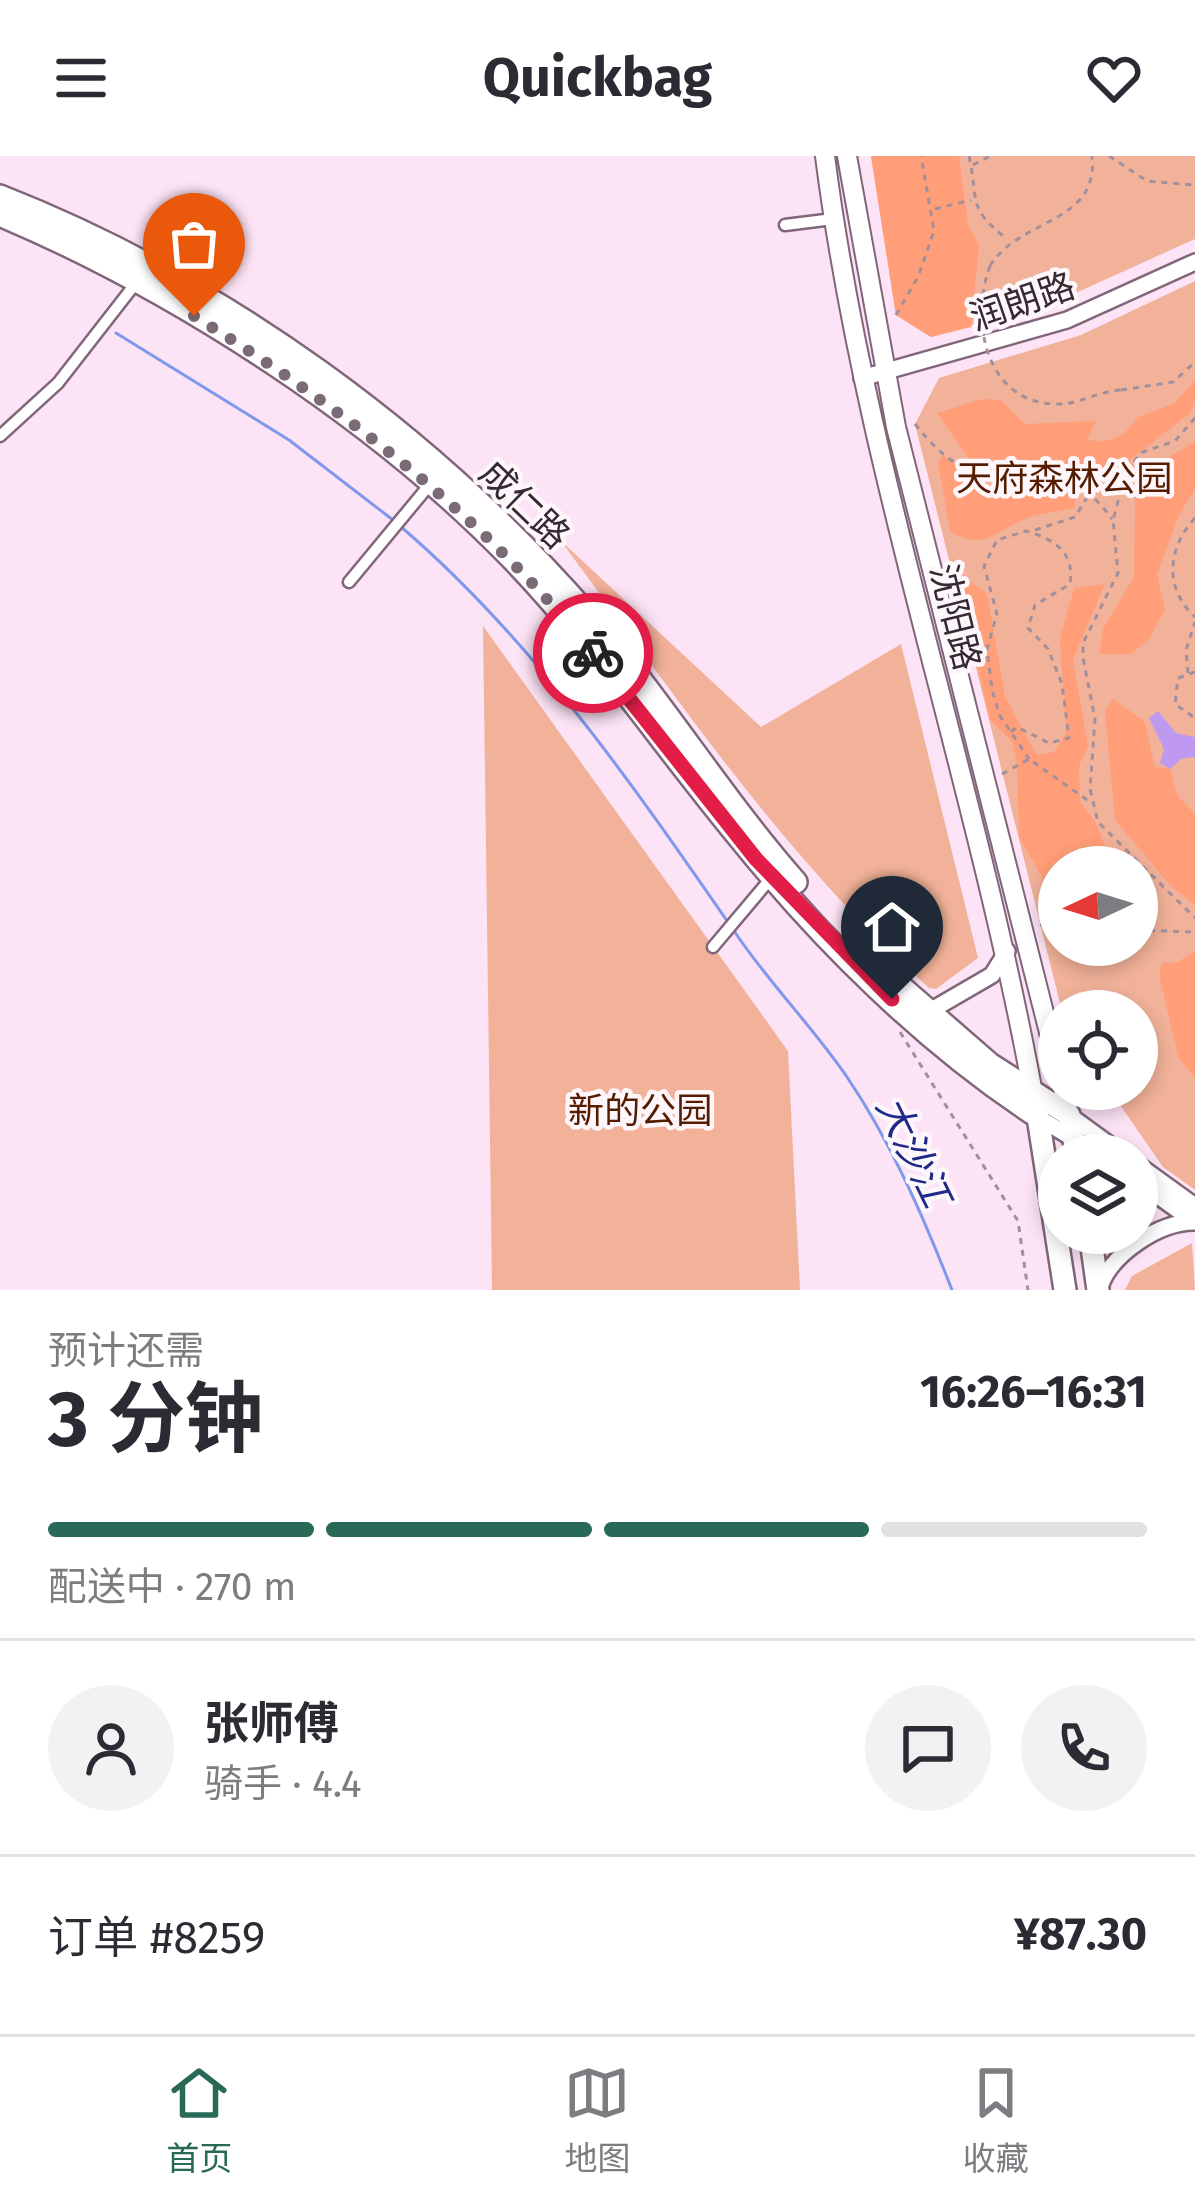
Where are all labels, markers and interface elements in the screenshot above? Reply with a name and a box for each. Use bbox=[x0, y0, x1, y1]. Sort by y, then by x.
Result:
icon: menu bbox=[48, 45, 114, 111]
icon: heart bbox=[1081, 45, 1147, 111]
text: Quickbag bbox=[483, 46, 712, 110]
pin bbox=[143, 193, 245, 316]
icon: bag bbox=[161, 211, 227, 277]
street label: 润朗路 bbox=[964, 264, 1081, 340]
street label: 成仁路 bbox=[470, 451, 578, 558]
park label: 天府森林公园 bbox=[956, 457, 1172, 501]
street label: 沈阳路 bbox=[921, 560, 989, 675]
courier bbox=[533, 593, 653, 713]
icon: bike bbox=[560, 620, 626, 686]
north arrow bbox=[1038, 846, 1158, 966]
map controls bbox=[1038, 846, 1158, 1254]
pin bbox=[841, 876, 943, 999]
icon: home bbox=[859, 894, 925, 960]
button: locate bbox=[1038, 990, 1158, 1110]
park label: 新的公园 bbox=[568, 1089, 712, 1133]
water label: 大沙江 bbox=[867, 1089, 961, 1218]
button: layers bbox=[1038, 1134, 1158, 1254]
text: 预计还需 bbox=[48, 1328, 204, 1374]
text: 16:26–16:31 bbox=[920, 1365, 1147, 1419]
text: 3 分钟 bbox=[48, 1373, 263, 1467]
text: 配送中 · 270 m bbox=[48, 1564, 296, 1610]
button: person bbox=[48, 1685, 174, 1811]
button: chat bbox=[865, 1685, 991, 1811]
button: phone bbox=[1021, 1685, 1147, 1811]
text: 张师傅 bbox=[204, 1697, 339, 1751]
text: 骑手 · 4.4 bbox=[204, 1761, 362, 1807]
text: ¥87.30 bbox=[1014, 1907, 1147, 1961]
text: 订单 #8259 bbox=[48, 1911, 265, 1965]
tab: 首页 bbox=[166, 2060, 232, 2180]
tab: 地图 bbox=[564, 2060, 630, 2180]
tab: 收藏 bbox=[963, 2060, 1029, 2180]

